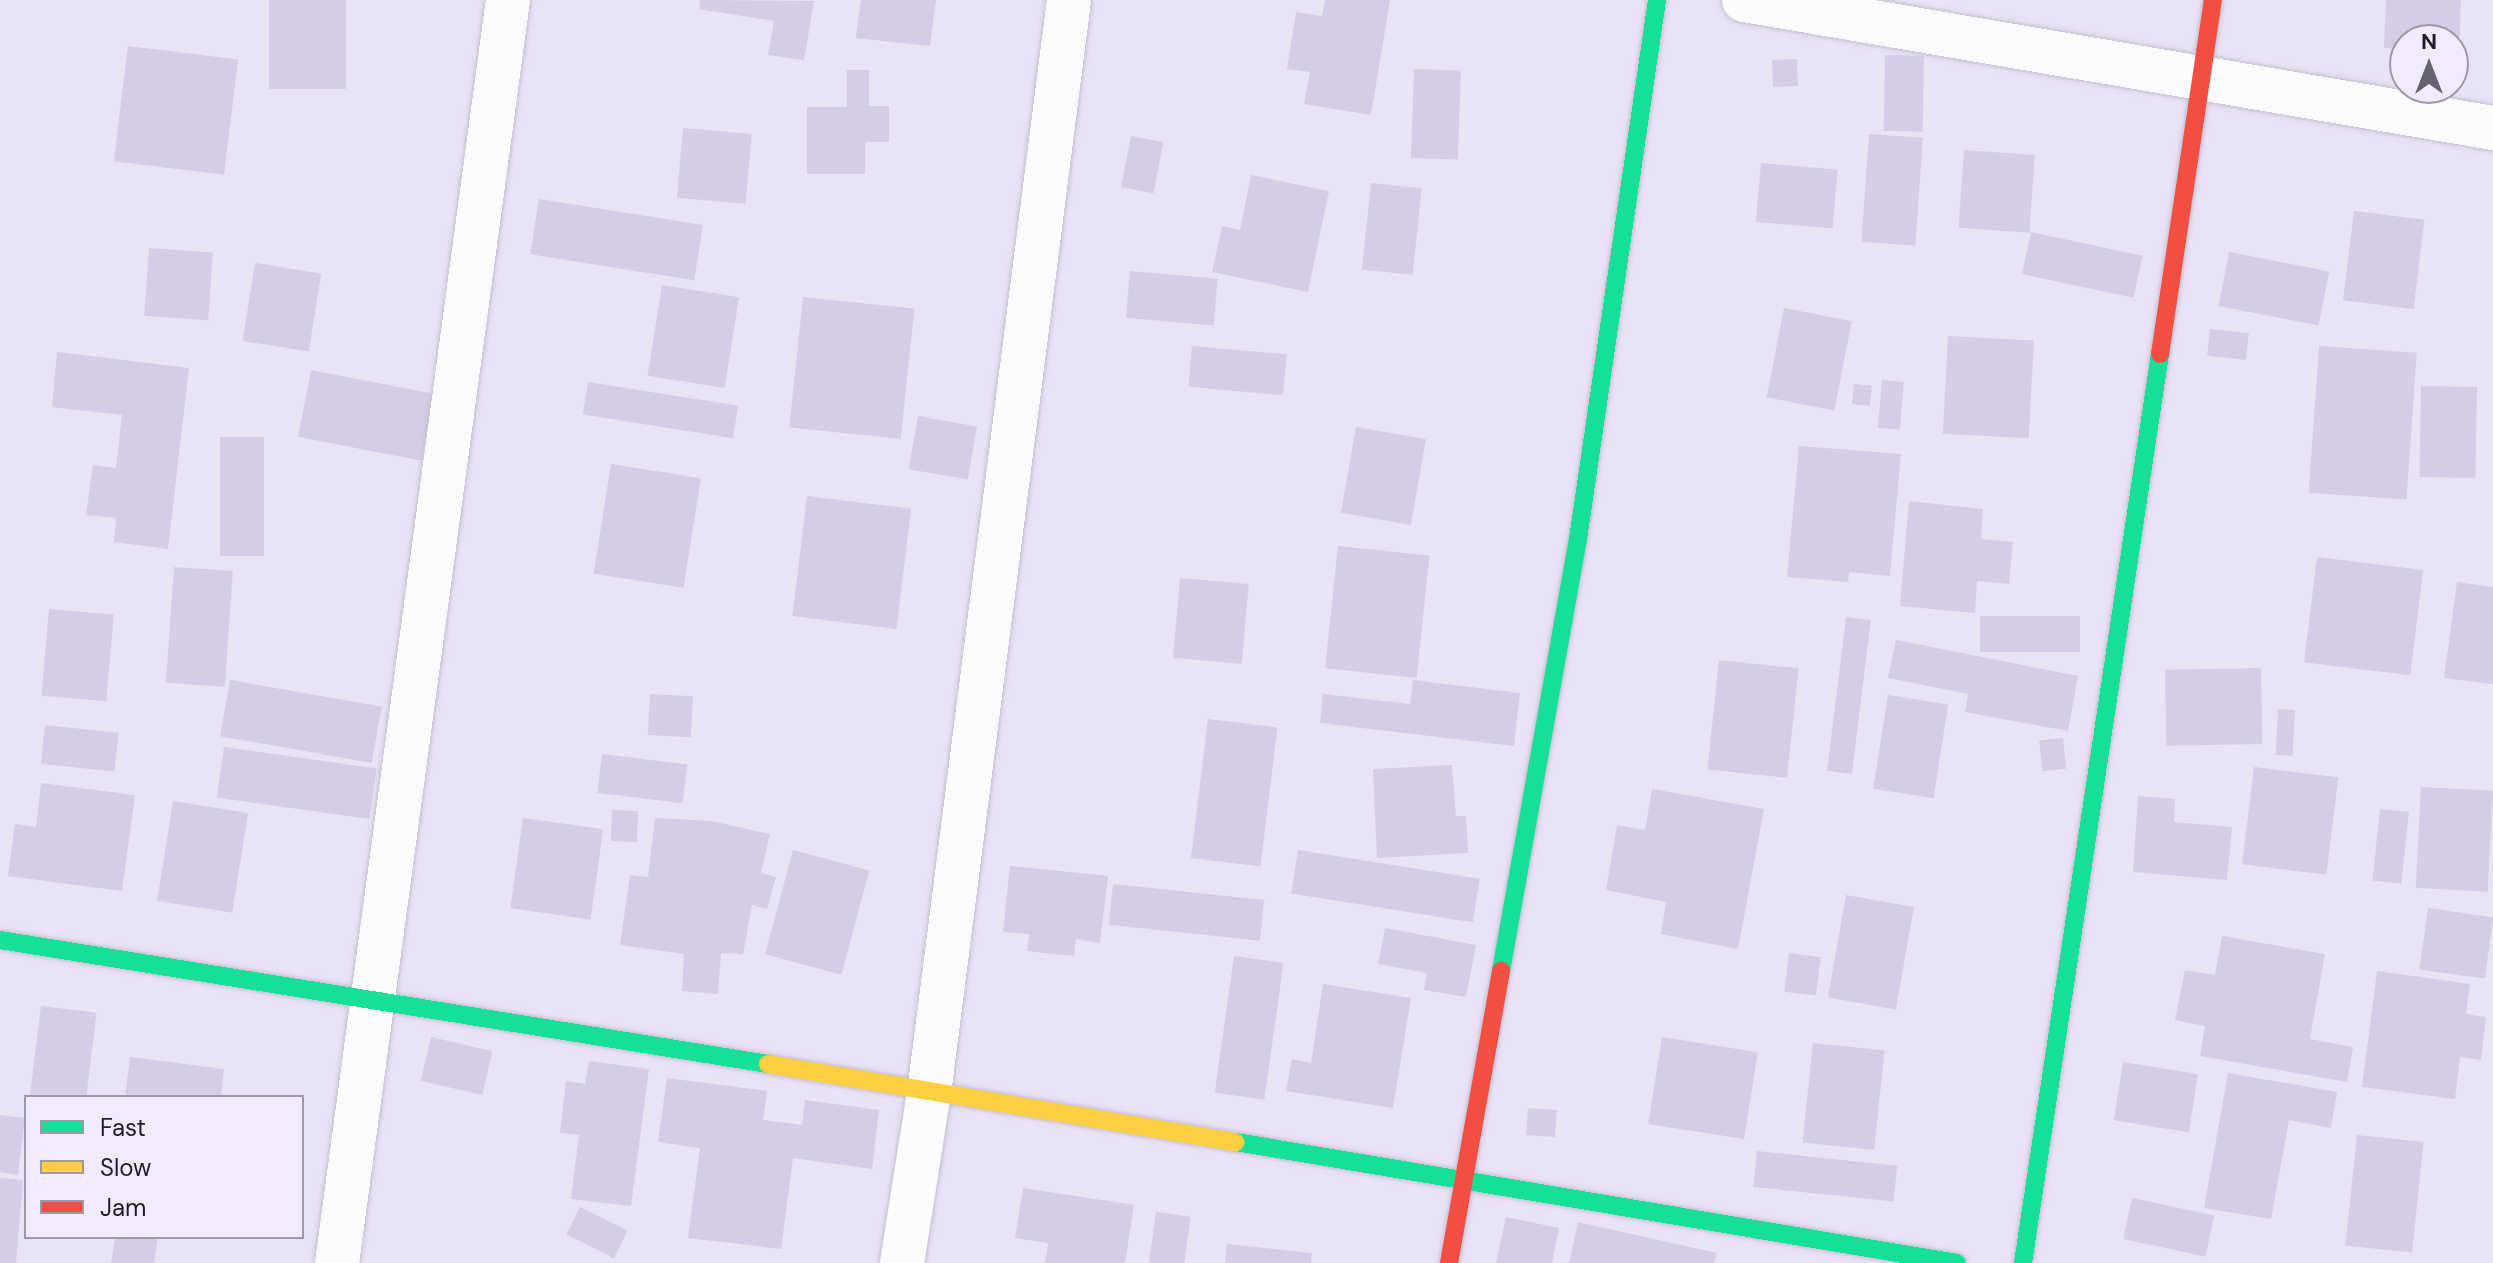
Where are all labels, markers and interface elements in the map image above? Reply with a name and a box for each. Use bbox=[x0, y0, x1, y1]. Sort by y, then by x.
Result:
north arrow bbox=[2389, 24, 2469, 104]
text: N bbox=[2421, 27, 2437, 56]
legend bbox=[24, 1095, 304, 1239]
text: Fast bbox=[100, 1112, 146, 1143]
text: Slow bbox=[100, 1152, 151, 1183]
text: Jam bbox=[100, 1192, 146, 1223]

